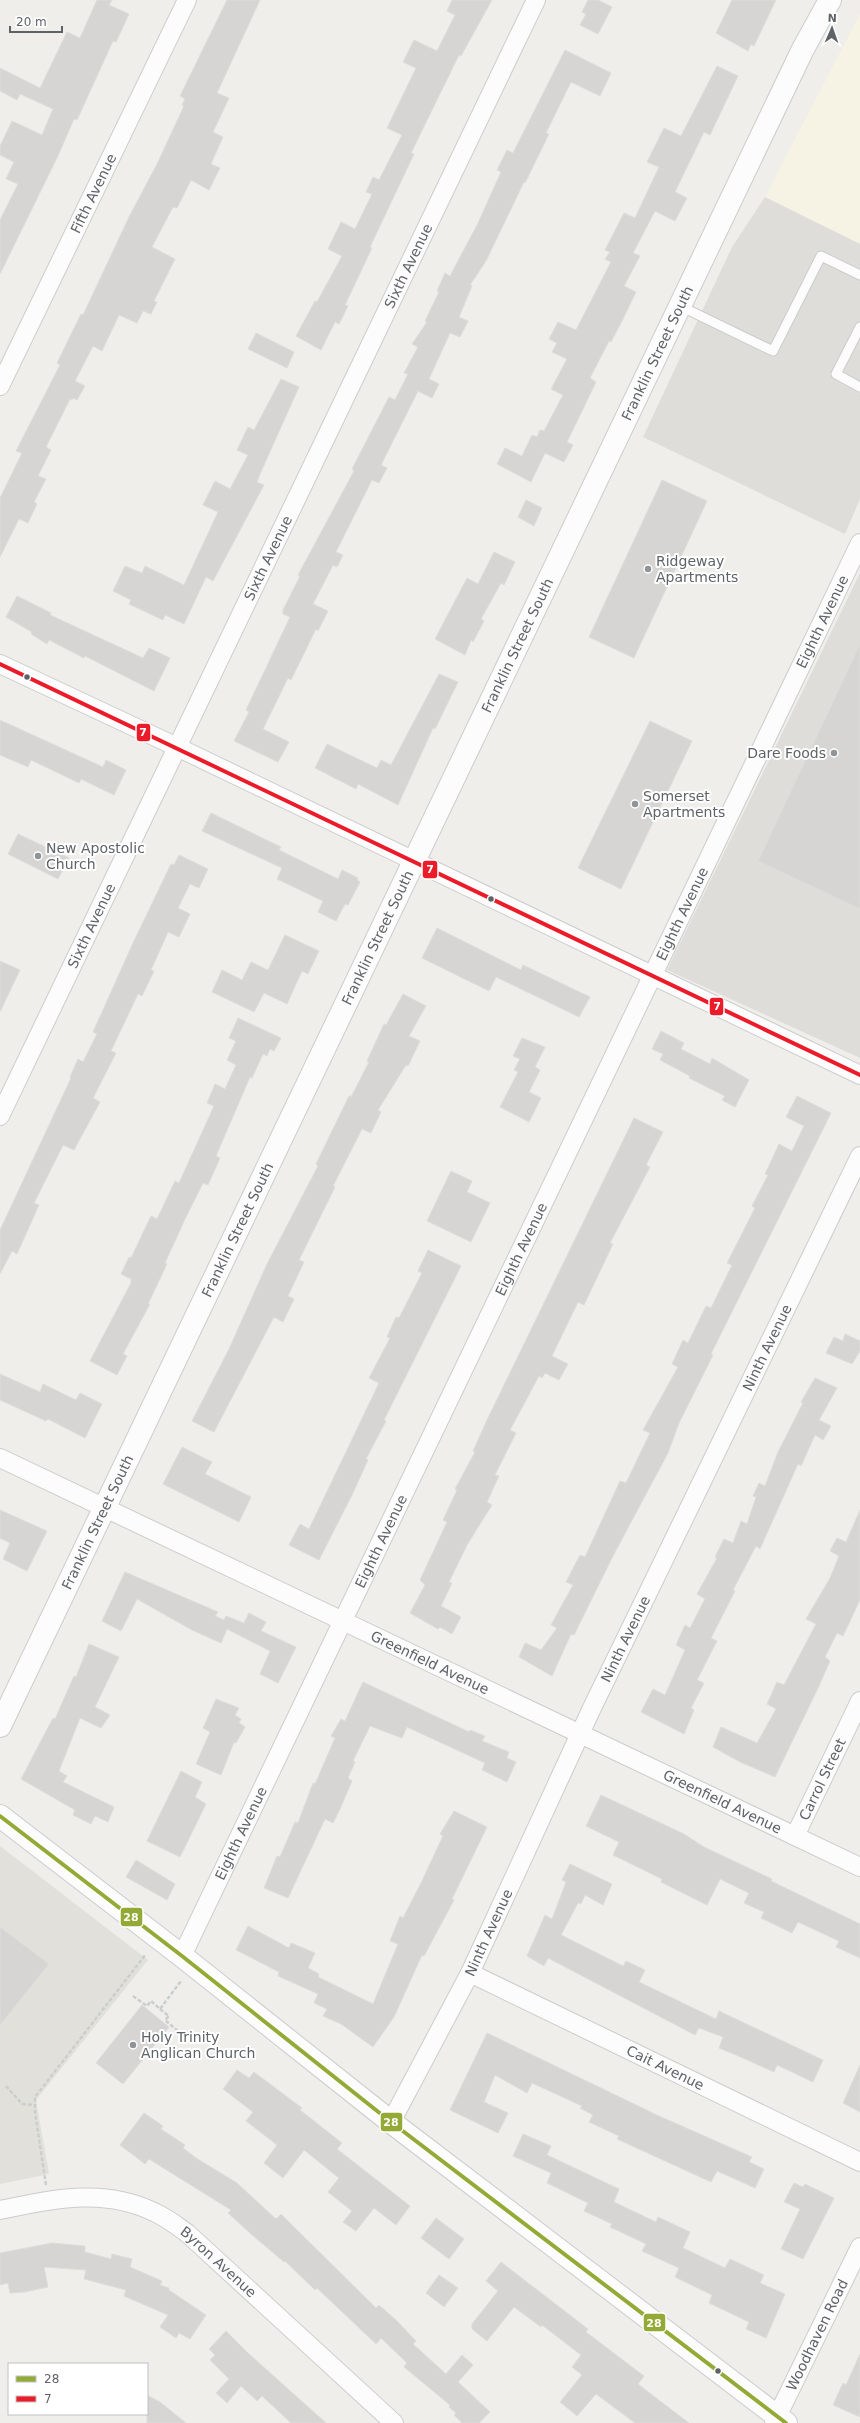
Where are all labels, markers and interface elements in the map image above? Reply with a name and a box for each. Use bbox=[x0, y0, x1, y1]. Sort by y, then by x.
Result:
scale bar bbox=[10, 8, 62, 34]
north arrow bbox=[812, 8, 852, 48]
text: N bbox=[827, 12, 837, 25]
text: 20 m bbox=[16, 15, 47, 29]
street label: Fifth Avenue bbox=[67, 151, 119, 236]
street label: Sixth Avenue bbox=[381, 221, 435, 311]
street label: Franklin Street South bbox=[618, 283, 696, 423]
street label: Sixth Avenue bbox=[241, 513, 295, 603]
place label: Ridgeway Apartments bbox=[656, 553, 738, 585]
marker: Ridgeway Apartments bbox=[643, 564, 653, 574]
street label: Eighth Avenue bbox=[793, 572, 851, 671]
street label: Franklin Street South bbox=[478, 576, 556, 715]
unlabelled marker bbox=[22, 672, 32, 682]
line badge: 7 bbox=[136, 723, 151, 742]
text: 7 bbox=[139, 726, 147, 739]
place label: Dare Foods bbox=[747, 745, 826, 761]
marker: Dare Foods bbox=[829, 748, 839, 758]
place label: Somerset Apartments bbox=[643, 788, 725, 820]
marker: Somerset Apartments bbox=[630, 799, 640, 809]
place label: New Apostolic Church bbox=[46, 840, 145, 872]
marker: New Apostolic Church bbox=[33, 851, 43, 861]
line badge: 7 bbox=[422, 860, 438, 879]
text: 7 bbox=[426, 863, 434, 876]
street label: Eighth Avenue bbox=[653, 865, 711, 963]
street label: Franklin Street South bbox=[338, 868, 416, 1008]
street label: Sixth Avenue bbox=[64, 881, 118, 971]
unlabelled marker bbox=[486, 894, 496, 904]
line badge: 7 bbox=[709, 997, 724, 1016]
text: 7 bbox=[713, 1000, 721, 1013]
street label: Franklin Street South bbox=[199, 1160, 277, 1300]
street label: Eighth Avenue bbox=[492, 1200, 550, 1298]
street label: Ninth Avenue bbox=[739, 1302, 795, 1393]
street label: Franklin Street South bbox=[59, 1452, 137, 1592]
street label: Eighth Avenue bbox=[352, 1492, 410, 1590]
street label: Ninth Avenue bbox=[598, 1593, 653, 1685]
street label: Greenfield Avenue bbox=[368, 1627, 492, 1697]
street label: Carrol Street bbox=[796, 1735, 849, 1823]
street label: Greenfield Avenue bbox=[661, 1767, 784, 1837]
street label: Eighth Avenue bbox=[212, 1784, 270, 1883]
street label: Ninth Avenue bbox=[462, 1887, 515, 1979]
line badge: 28 bbox=[120, 1907, 143, 1927]
text: 28 bbox=[123, 1911, 139, 1924]
place label: Holy Trinity Anglican Church bbox=[141, 2029, 255, 2061]
marker: Holy Trinity Anglican Church bbox=[128, 2040, 138, 2050]
street label: Cait Avenue bbox=[624, 2042, 707, 2093]
line badge: 28 bbox=[380, 2112, 403, 2132]
text: 28 bbox=[383, 2116, 399, 2129]
street label: Byron Avenue bbox=[177, 2223, 260, 2301]
street label: Woodhaven Road bbox=[783, 2277, 851, 2393]
line badge: 28 bbox=[643, 2313, 666, 2332]
text: 28 bbox=[646, 2317, 662, 2330]
legend bbox=[8, 2363, 148, 2415]
unlabelled marker bbox=[713, 2366, 723, 2376]
text: 28 bbox=[44, 2372, 59, 2386]
text: 7 bbox=[44, 2392, 52, 2406]

